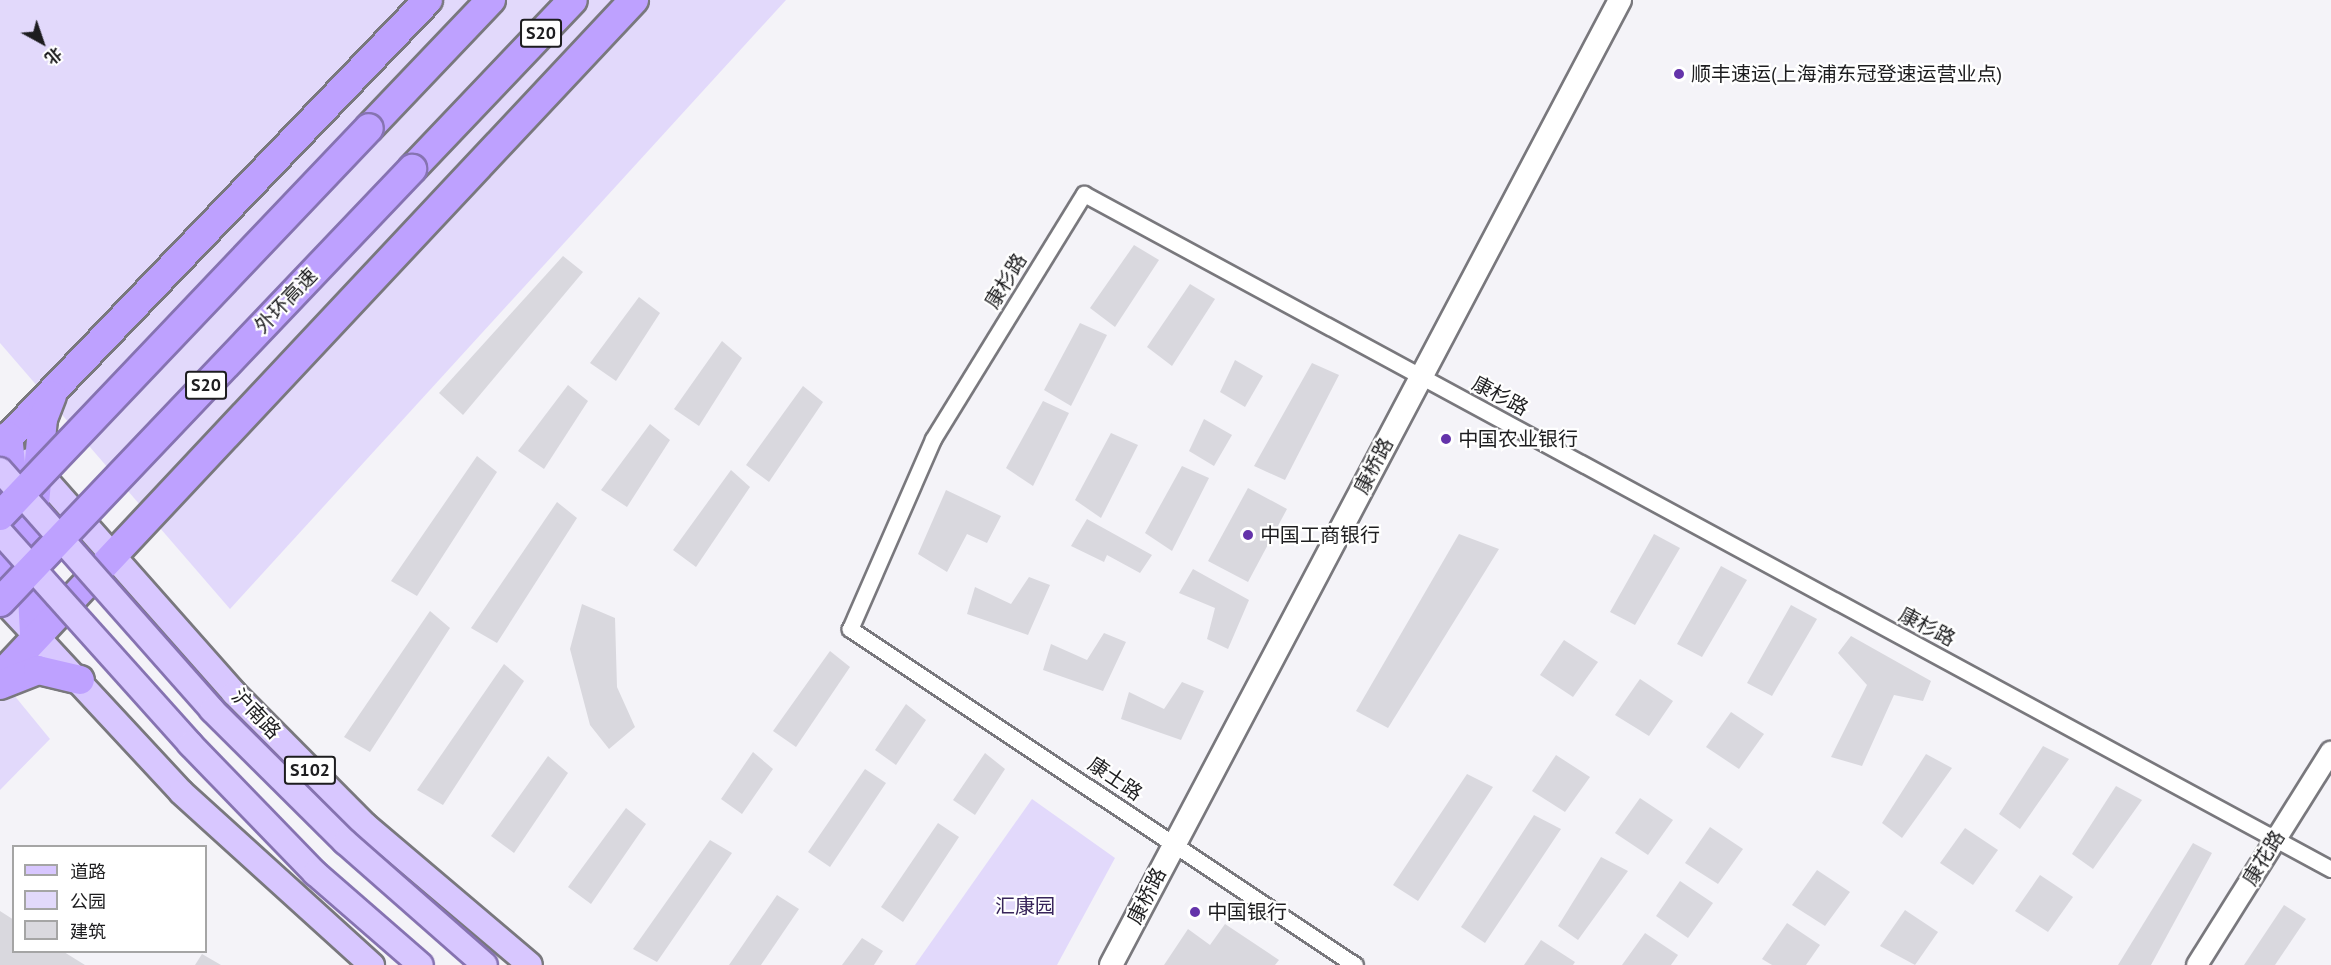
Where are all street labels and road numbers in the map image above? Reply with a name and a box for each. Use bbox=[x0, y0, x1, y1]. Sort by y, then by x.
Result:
road number: S20 bbox=[520, 18, 562, 48]
street label: 康杉路 bbox=[980, 249, 1032, 313]
street label: 外环高速 bbox=[250, 264, 322, 338]
road number: S20 bbox=[185, 370, 227, 400]
street label: 康杉路 bbox=[1468, 371, 1532, 421]
street label: 康桥路 bbox=[1349, 434, 1399, 498]
street label: 康杉路 bbox=[1895, 602, 1959, 652]
street label: 沪南路 bbox=[227, 684, 285, 744]
street label: 康士路 bbox=[1083, 752, 1147, 806]
road number: S102 bbox=[283, 755, 337, 785]
street label: 康花路 bbox=[2238, 826, 2290, 890]
street label: 康桥路 bbox=[1123, 864, 1171, 928]

